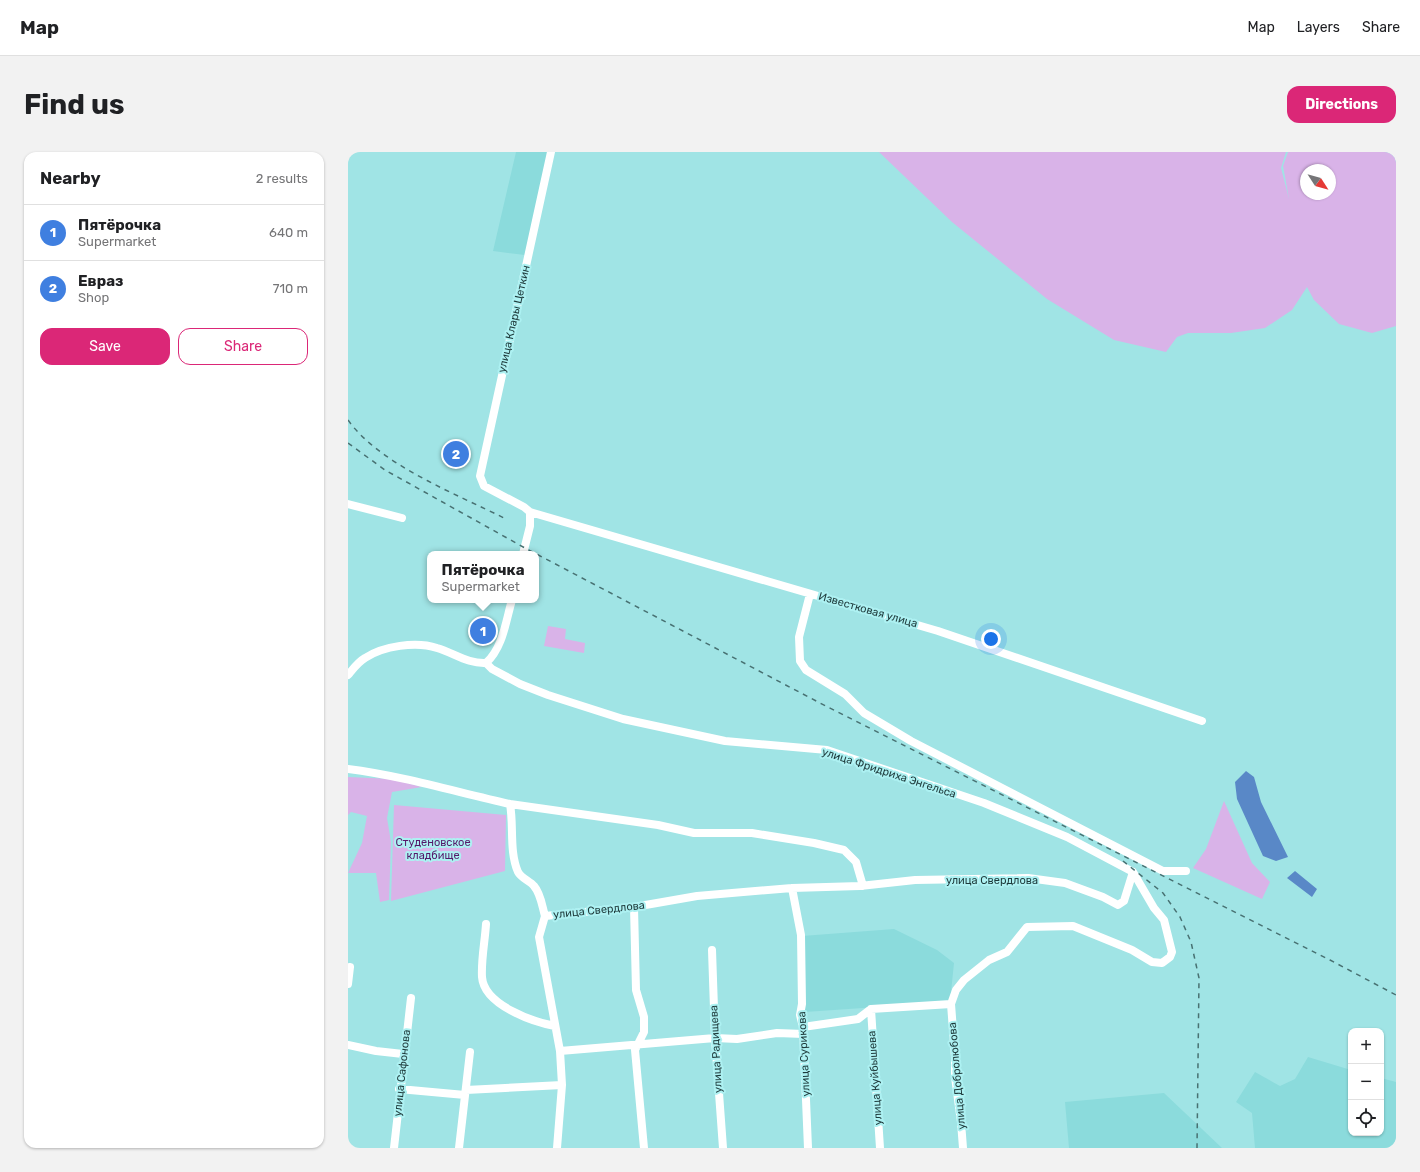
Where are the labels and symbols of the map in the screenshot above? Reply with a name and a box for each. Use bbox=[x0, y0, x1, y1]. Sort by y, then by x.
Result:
north arrow bbox=[1300, 164, 1336, 200]
street label: улица Клары Цеткин bbox=[495, 264, 533, 374]
pin: 2 bbox=[443, 439, 469, 469]
street label: Известковая улица bbox=[817, 590, 919, 630]
pin: 1 bbox=[470, 616, 496, 646]
your location bbox=[981, 629, 1001, 649]
street label: улица Фридриха Энгельса bbox=[820, 745, 958, 801]
park label: Студеновское кладбище bbox=[395, 836, 471, 862]
street label: улица Свердлова bbox=[946, 874, 1038, 887]
street label: улица Свердлова bbox=[553, 899, 645, 921]
street label: улица Радищева bbox=[707, 1005, 725, 1093]
street label: улица Сурикова bbox=[795, 1011, 813, 1097]
street label: улица Добролюбова bbox=[946, 1022, 968, 1130]
street label: улица Сафонова bbox=[391, 1029, 413, 1117]
street label: улица Куйбышева bbox=[865, 1030, 885, 1126]

